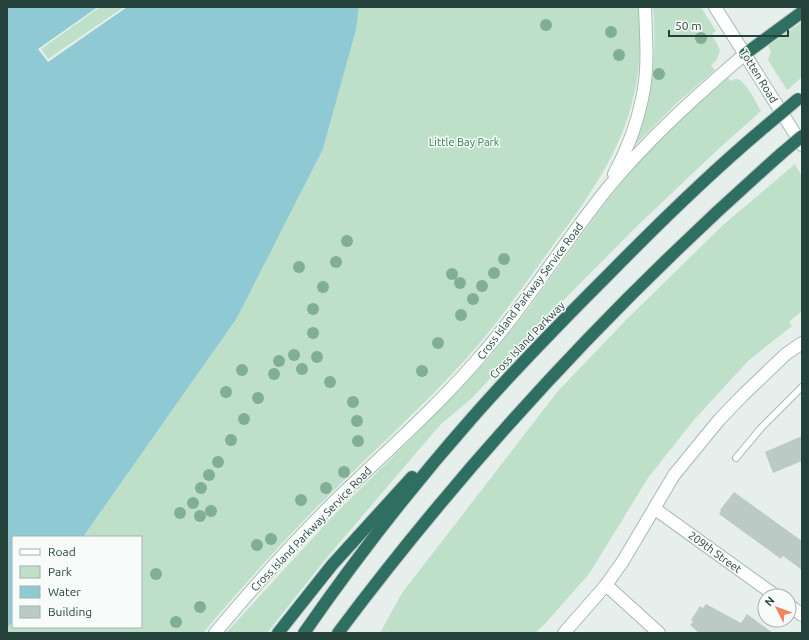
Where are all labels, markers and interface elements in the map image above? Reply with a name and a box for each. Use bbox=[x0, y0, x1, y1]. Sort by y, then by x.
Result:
scale bar bbox=[669, 12, 788, 38]
text: 50 m bbox=[675, 19, 702, 32]
street label: Totten Road bbox=[738, 47, 780, 105]
park label: Little Bay Park bbox=[429, 136, 500, 148]
street label: Cross Island Parkway Service Road bbox=[474, 220, 586, 362]
street label: Cross Island Parkway bbox=[487, 299, 567, 381]
street label: Cross Island Parkway Service Road bbox=[248, 464, 374, 594]
street label: 209th Street bbox=[686, 529, 744, 576]
legend bbox=[12, 536, 142, 628]
text: Road bbox=[48, 545, 76, 558]
text: Park bbox=[48, 565, 72, 578]
text: Water bbox=[48, 585, 81, 598]
north arrow bbox=[757, 588, 797, 628]
text: N bbox=[762, 594, 777, 608]
text: Building bbox=[48, 605, 92, 618]

